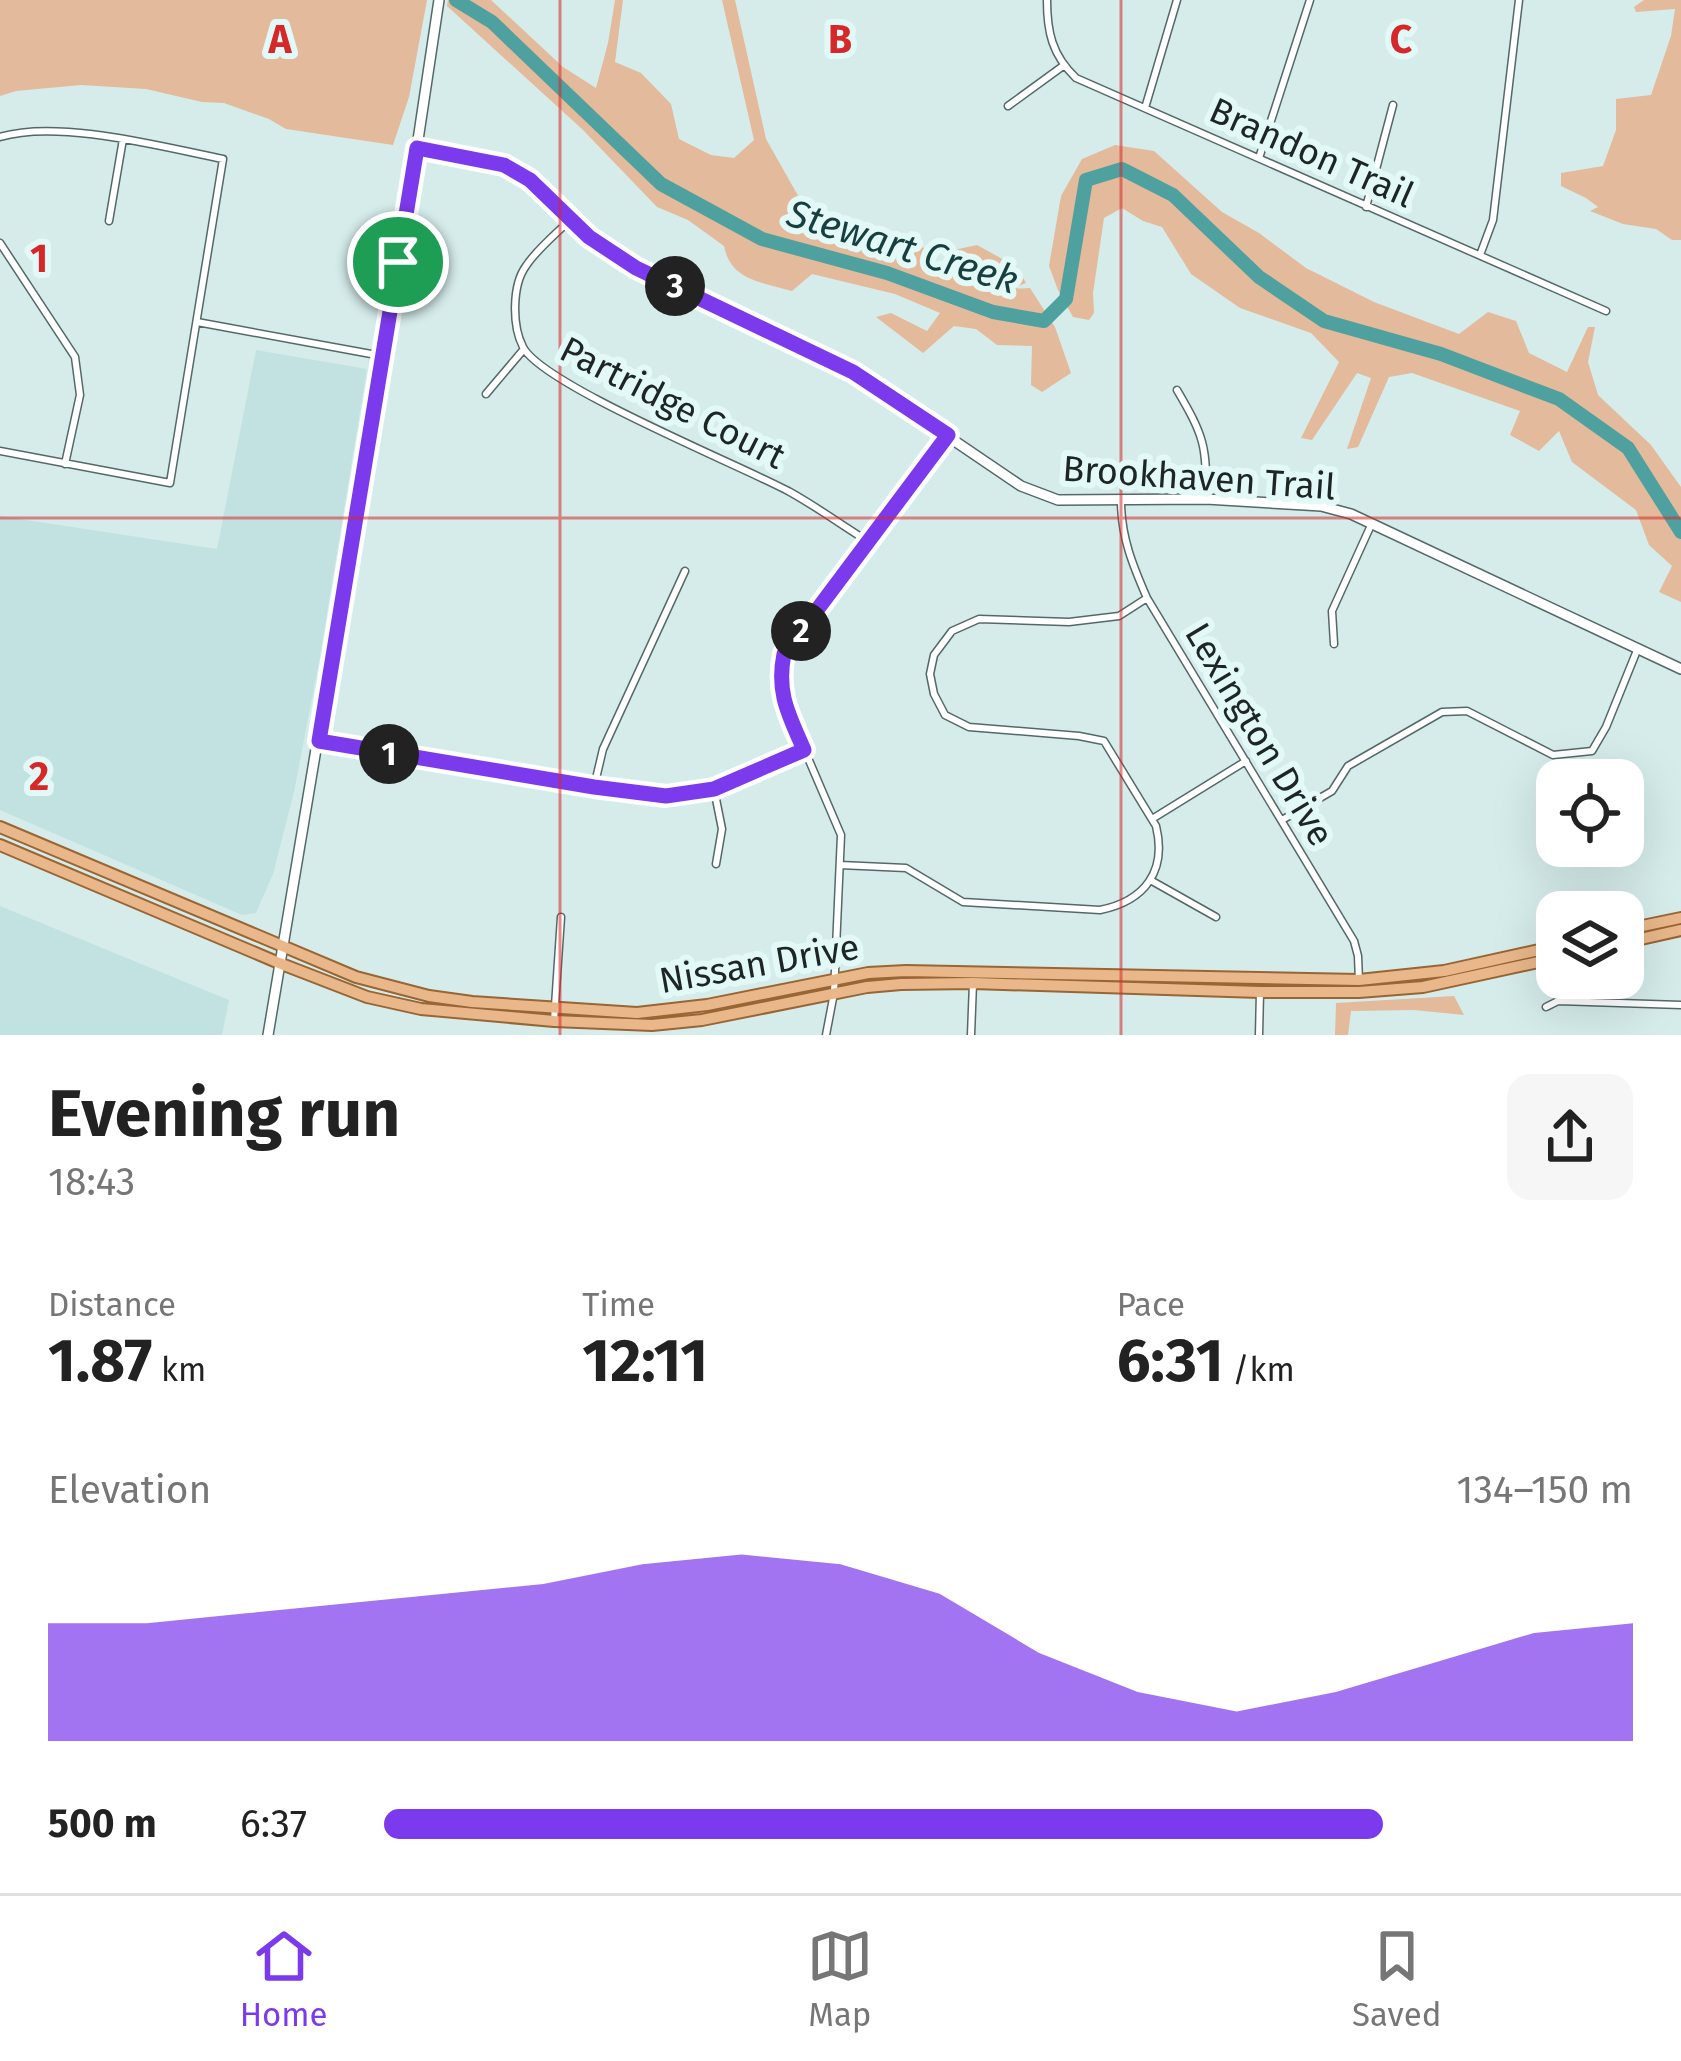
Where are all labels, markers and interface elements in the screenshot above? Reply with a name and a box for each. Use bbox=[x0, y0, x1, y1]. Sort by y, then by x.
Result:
text: A bbox=[267, 17, 292, 63]
text: B bbox=[828, 17, 852, 63]
text: C bbox=[1390, 17, 1413, 63]
street label: Brandon Trail bbox=[1203, 88, 1421, 218]
water label: Stewart Creek bbox=[781, 190, 1024, 304]
pin bbox=[347, 211, 449, 313]
icon: arrive bbox=[365, 229, 431, 295]
text: 1 bbox=[30, 236, 48, 282]
pin: 3 bbox=[645, 256, 705, 316]
text: 3 bbox=[666, 266, 684, 306]
street label: Partridge Court bbox=[553, 327, 792, 478]
street label: Brookhaven Trail bbox=[1061, 447, 1337, 509]
pin: 2 bbox=[771, 601, 831, 661]
text: 2 bbox=[792, 611, 810, 651]
street label: Lexington Drive bbox=[1175, 615, 1343, 854]
pin: 1 bbox=[359, 724, 419, 784]
text: 1 bbox=[381, 734, 397, 774]
text: 2 bbox=[29, 754, 49, 800]
map controls bbox=[1536, 759, 1644, 999]
button: locate bbox=[1536, 759, 1644, 867]
button: layers bbox=[1536, 891, 1644, 999]
street label: Nissan Drive bbox=[656, 925, 863, 1003]
text: Evening run bbox=[48, 1074, 400, 1153]
button: share bbox=[1507, 1074, 1633, 1200]
text: 18:43 bbox=[48, 1159, 135, 1205]
text: Distance bbox=[48, 1285, 176, 1325]
text: Time bbox=[582, 1285, 655, 1325]
text: Pace bbox=[1117, 1285, 1185, 1325]
text: 1.87 bbox=[48, 1325, 152, 1397]
text: 12:11 bbox=[582, 1325, 708, 1397]
text: 6:31 bbox=[1117, 1325, 1224, 1397]
text: km bbox=[152, 1350, 206, 1390]
text: /km bbox=[1224, 1350, 1295, 1390]
text: Elevation bbox=[48, 1467, 211, 1513]
text: 134–150 m bbox=[1457, 1467, 1633, 1513]
text: 500 m bbox=[48, 1801, 157, 1847]
text: 6:37 bbox=[240, 1801, 307, 1847]
tab: Home bbox=[240, 1923, 328, 2035]
tab: Map bbox=[807, 1923, 873, 2035]
tab: Saved bbox=[1352, 1923, 1441, 2035]

